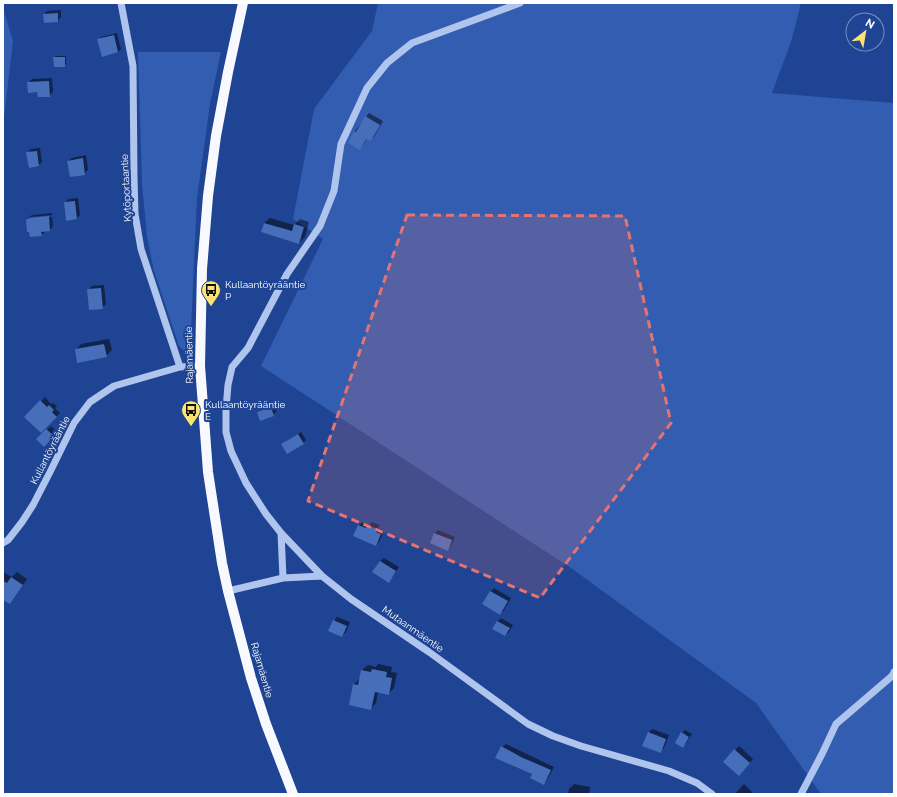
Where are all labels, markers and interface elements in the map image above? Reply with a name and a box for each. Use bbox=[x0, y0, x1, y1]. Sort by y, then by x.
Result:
north arrow bbox=[845, 12, 885, 52]
text: N bbox=[863, 16, 877, 32]
street label: Kytöportaantie bbox=[119, 154, 133, 222]
bus stop icon: Kullaantöyrääntie P bbox=[200, 279, 222, 307]
place label: Kullaantöyrääntie P bbox=[225, 279, 305, 302]
street label: Rajamäentie bbox=[183, 326, 195, 384]
bus stop icon: Kullaantöyrääntie E bbox=[180, 399, 202, 427]
place label: Kullaantöyrääntie E bbox=[205, 399, 285, 422]
street label: Kullantöyrääntie bbox=[28, 414, 72, 486]
street label: Mutaanmäentie bbox=[380, 604, 446, 654]
street label: Rajamäentie bbox=[249, 641, 275, 699]

